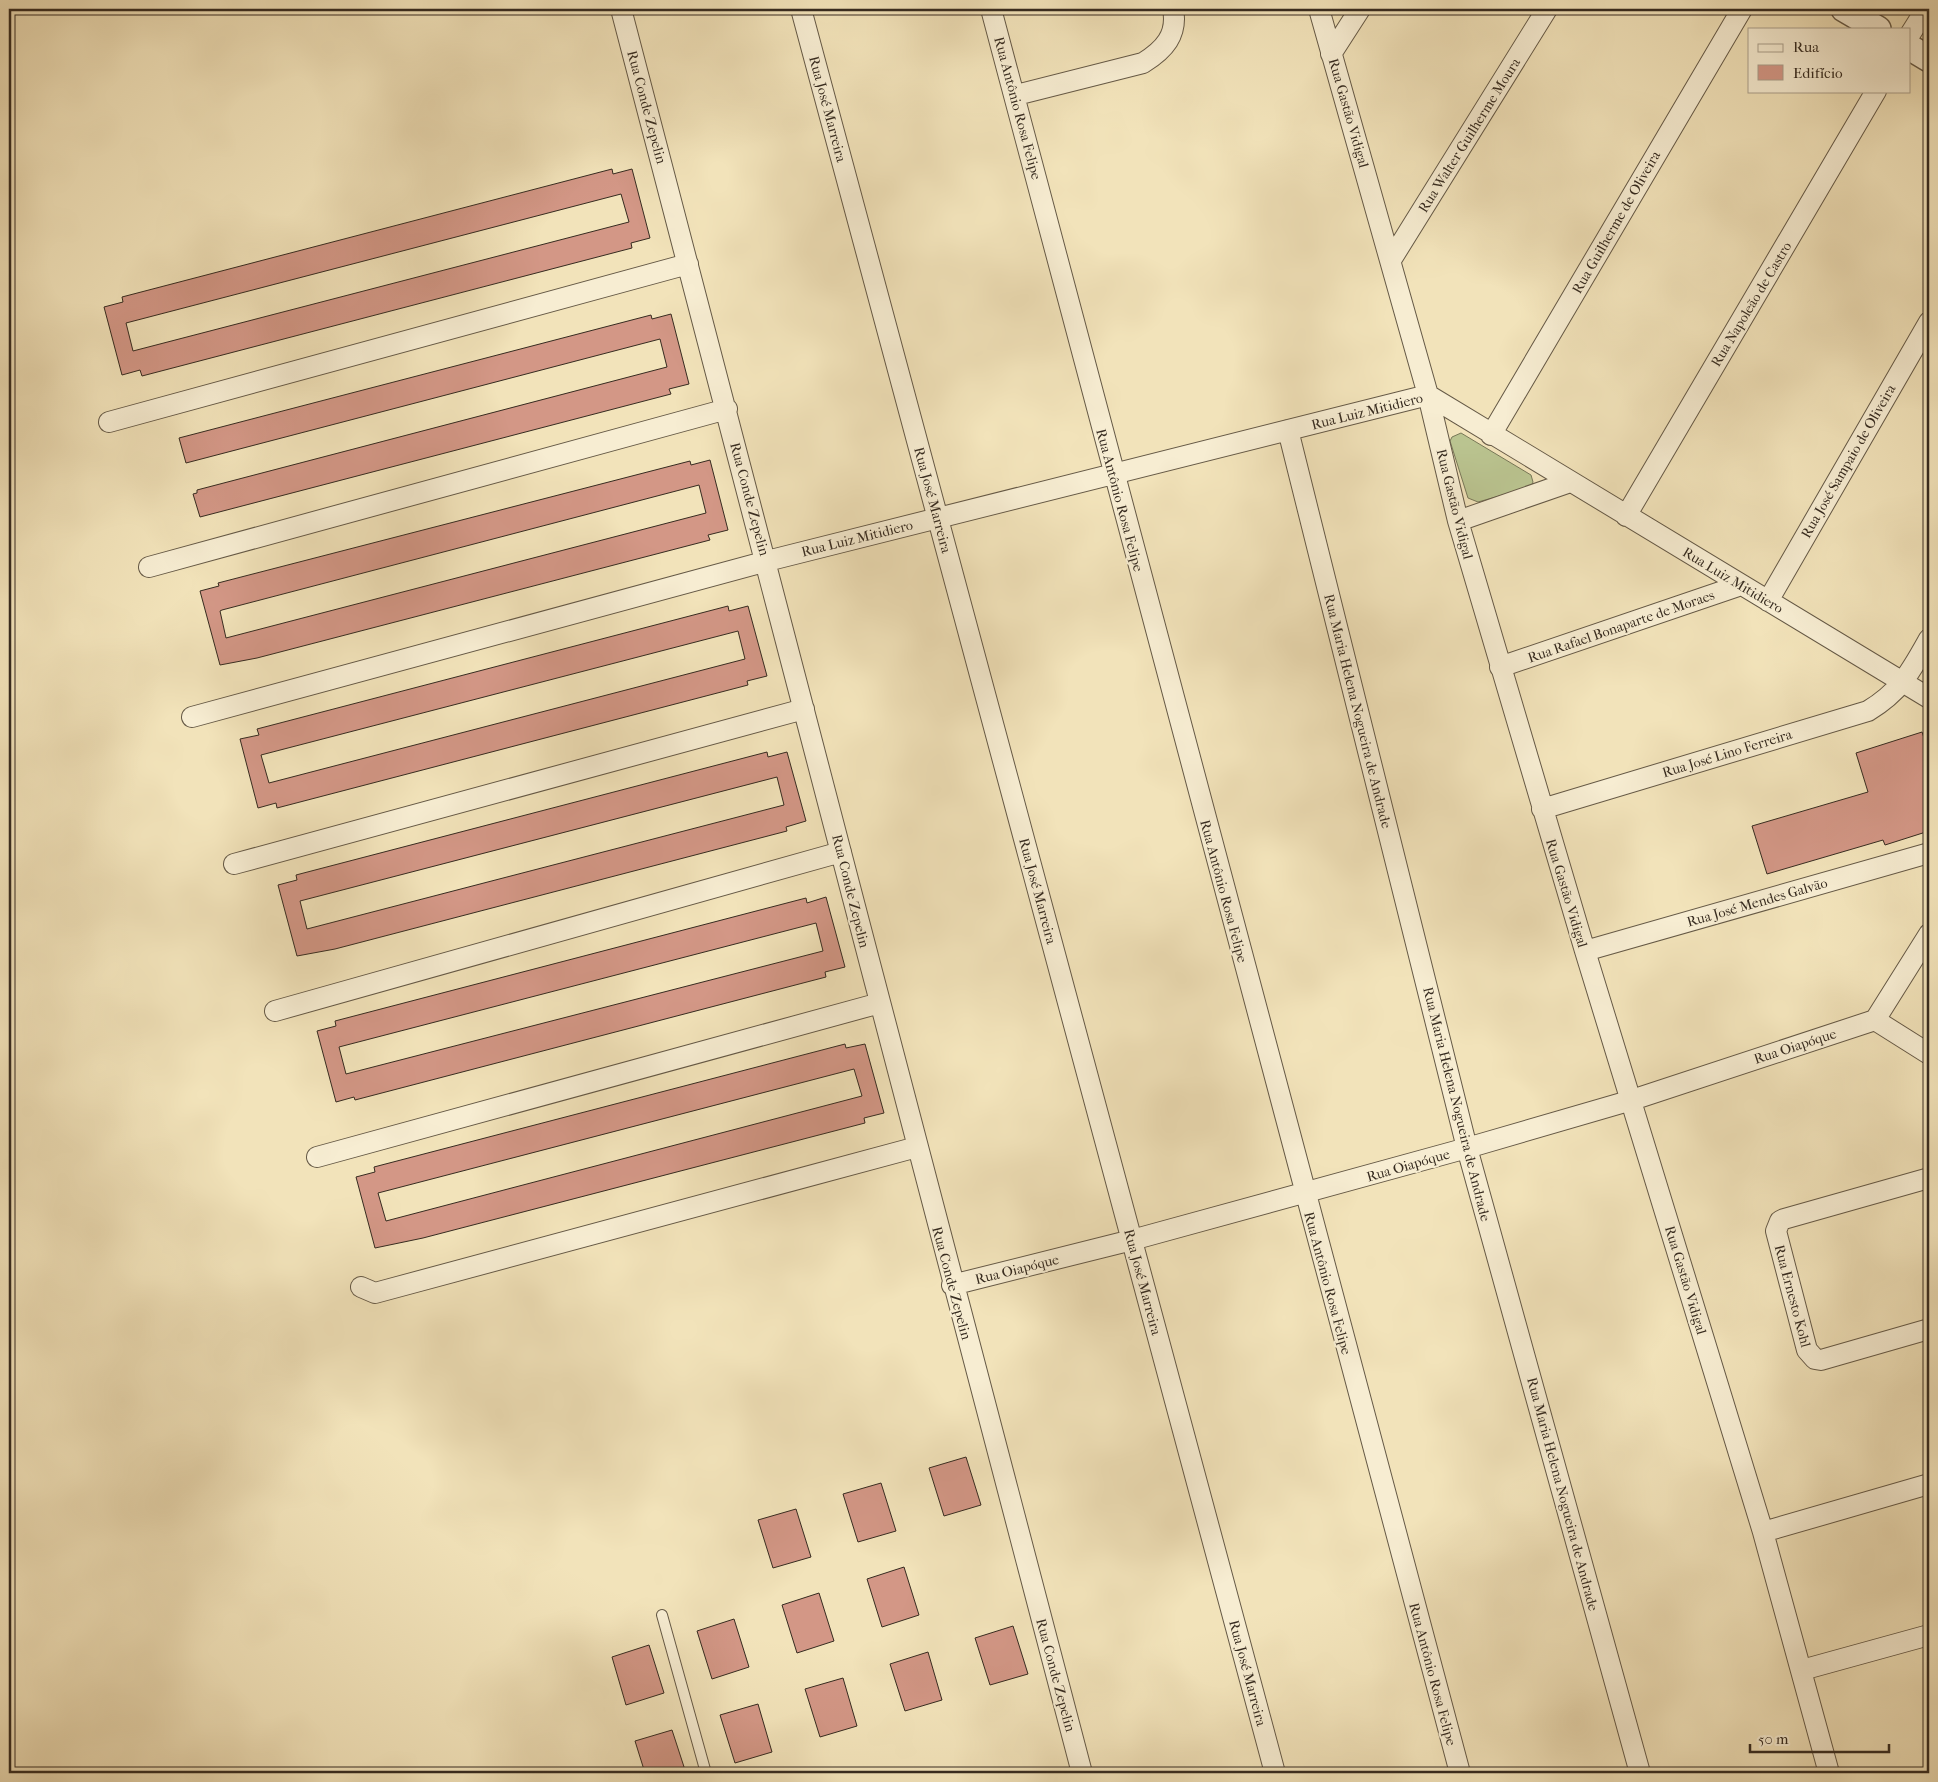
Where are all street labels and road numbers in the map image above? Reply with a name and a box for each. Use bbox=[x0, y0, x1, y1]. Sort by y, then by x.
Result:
street label: Rua Antônio Rosa Felipe bbox=[990, 35, 1045, 182]
street label: Rua Conde Zepelin bbox=[623, 49, 670, 166]
street label: Rua José Marreira bbox=[805, 54, 850, 165]
street label: Rua Walter Guilherme Moura bbox=[1415, 54, 1524, 216]
street label: Rua Gastão Vidigal bbox=[1325, 56, 1372, 170]
street label: Rua Guilherme de Oliveira bbox=[1569, 147, 1665, 297]
street label: Rua Napoleão de Castro bbox=[1707, 239, 1795, 370]
street label: Rua José Sampaio de Oliveira bbox=[1797, 381, 1900, 541]
street label: Rua Luiz Mitidiero bbox=[1310, 389, 1425, 434]
street label: Rua Antônio Rosa Felipe bbox=[1092, 427, 1147, 574]
street label: Rua Conde Zepelin bbox=[726, 441, 773, 558]
street label: Rua José Marreira bbox=[910, 445, 955, 556]
street label: Rua Gastão Vidigal bbox=[1433, 447, 1476, 561]
street label: Rua Luiz Mitidiero bbox=[800, 516, 915, 561]
street label: Rua Luiz Mitidiero bbox=[1679, 544, 1786, 617]
street label: Rua Rafael Bonaparte de Moraes bbox=[1526, 586, 1717, 666]
street label: Rua Maria Helena Nogueira de Andrade bbox=[1320, 592, 1395, 830]
street label: Rua José Lino Ferreira bbox=[1660, 725, 1795, 781]
street label: Rua Antônio Rosa Felipe bbox=[1196, 818, 1251, 965]
street label: Rua Conde Zepelin bbox=[828, 833, 873, 950]
street label: Rua José Marreira bbox=[1015, 836, 1060, 947]
street label: Rua Gastão Vidigal bbox=[1542, 837, 1591, 950]
street label: Rua José Mendes Galvão bbox=[1685, 874, 1829, 931]
street label: Rua Maria Helena Nogueira de Andrade bbox=[1419, 985, 1494, 1223]
street label: Rua Oiapóque bbox=[1752, 1025, 1839, 1068]
street label: Rua Oiapóque bbox=[1365, 1145, 1452, 1185]
street label: Rua Antônio Rosa Felipe bbox=[1300, 1210, 1355, 1357]
street label: Rua Gastão Vidigal bbox=[1661, 1224, 1710, 1337]
street label: Rua Conde Zepelin bbox=[928, 1225, 975, 1342]
street label: Rua José Marreira bbox=[1120, 1227, 1165, 1338]
street label: Rua Ernesto Kohl bbox=[1771, 1243, 1814, 1350]
street label: Rua Oiapóque bbox=[973, 1251, 1061, 1288]
street label: Rua Maria Helena Nogueira de Andrade bbox=[1523, 1375, 1602, 1613]
street label: Rua Antônio Rosa Felipe bbox=[1405, 1601, 1460, 1748]
street label: Rua Conde Zepelin bbox=[1032, 1617, 1079, 1734]
street label: Rua José Marreira bbox=[1225, 1618, 1270, 1729]

